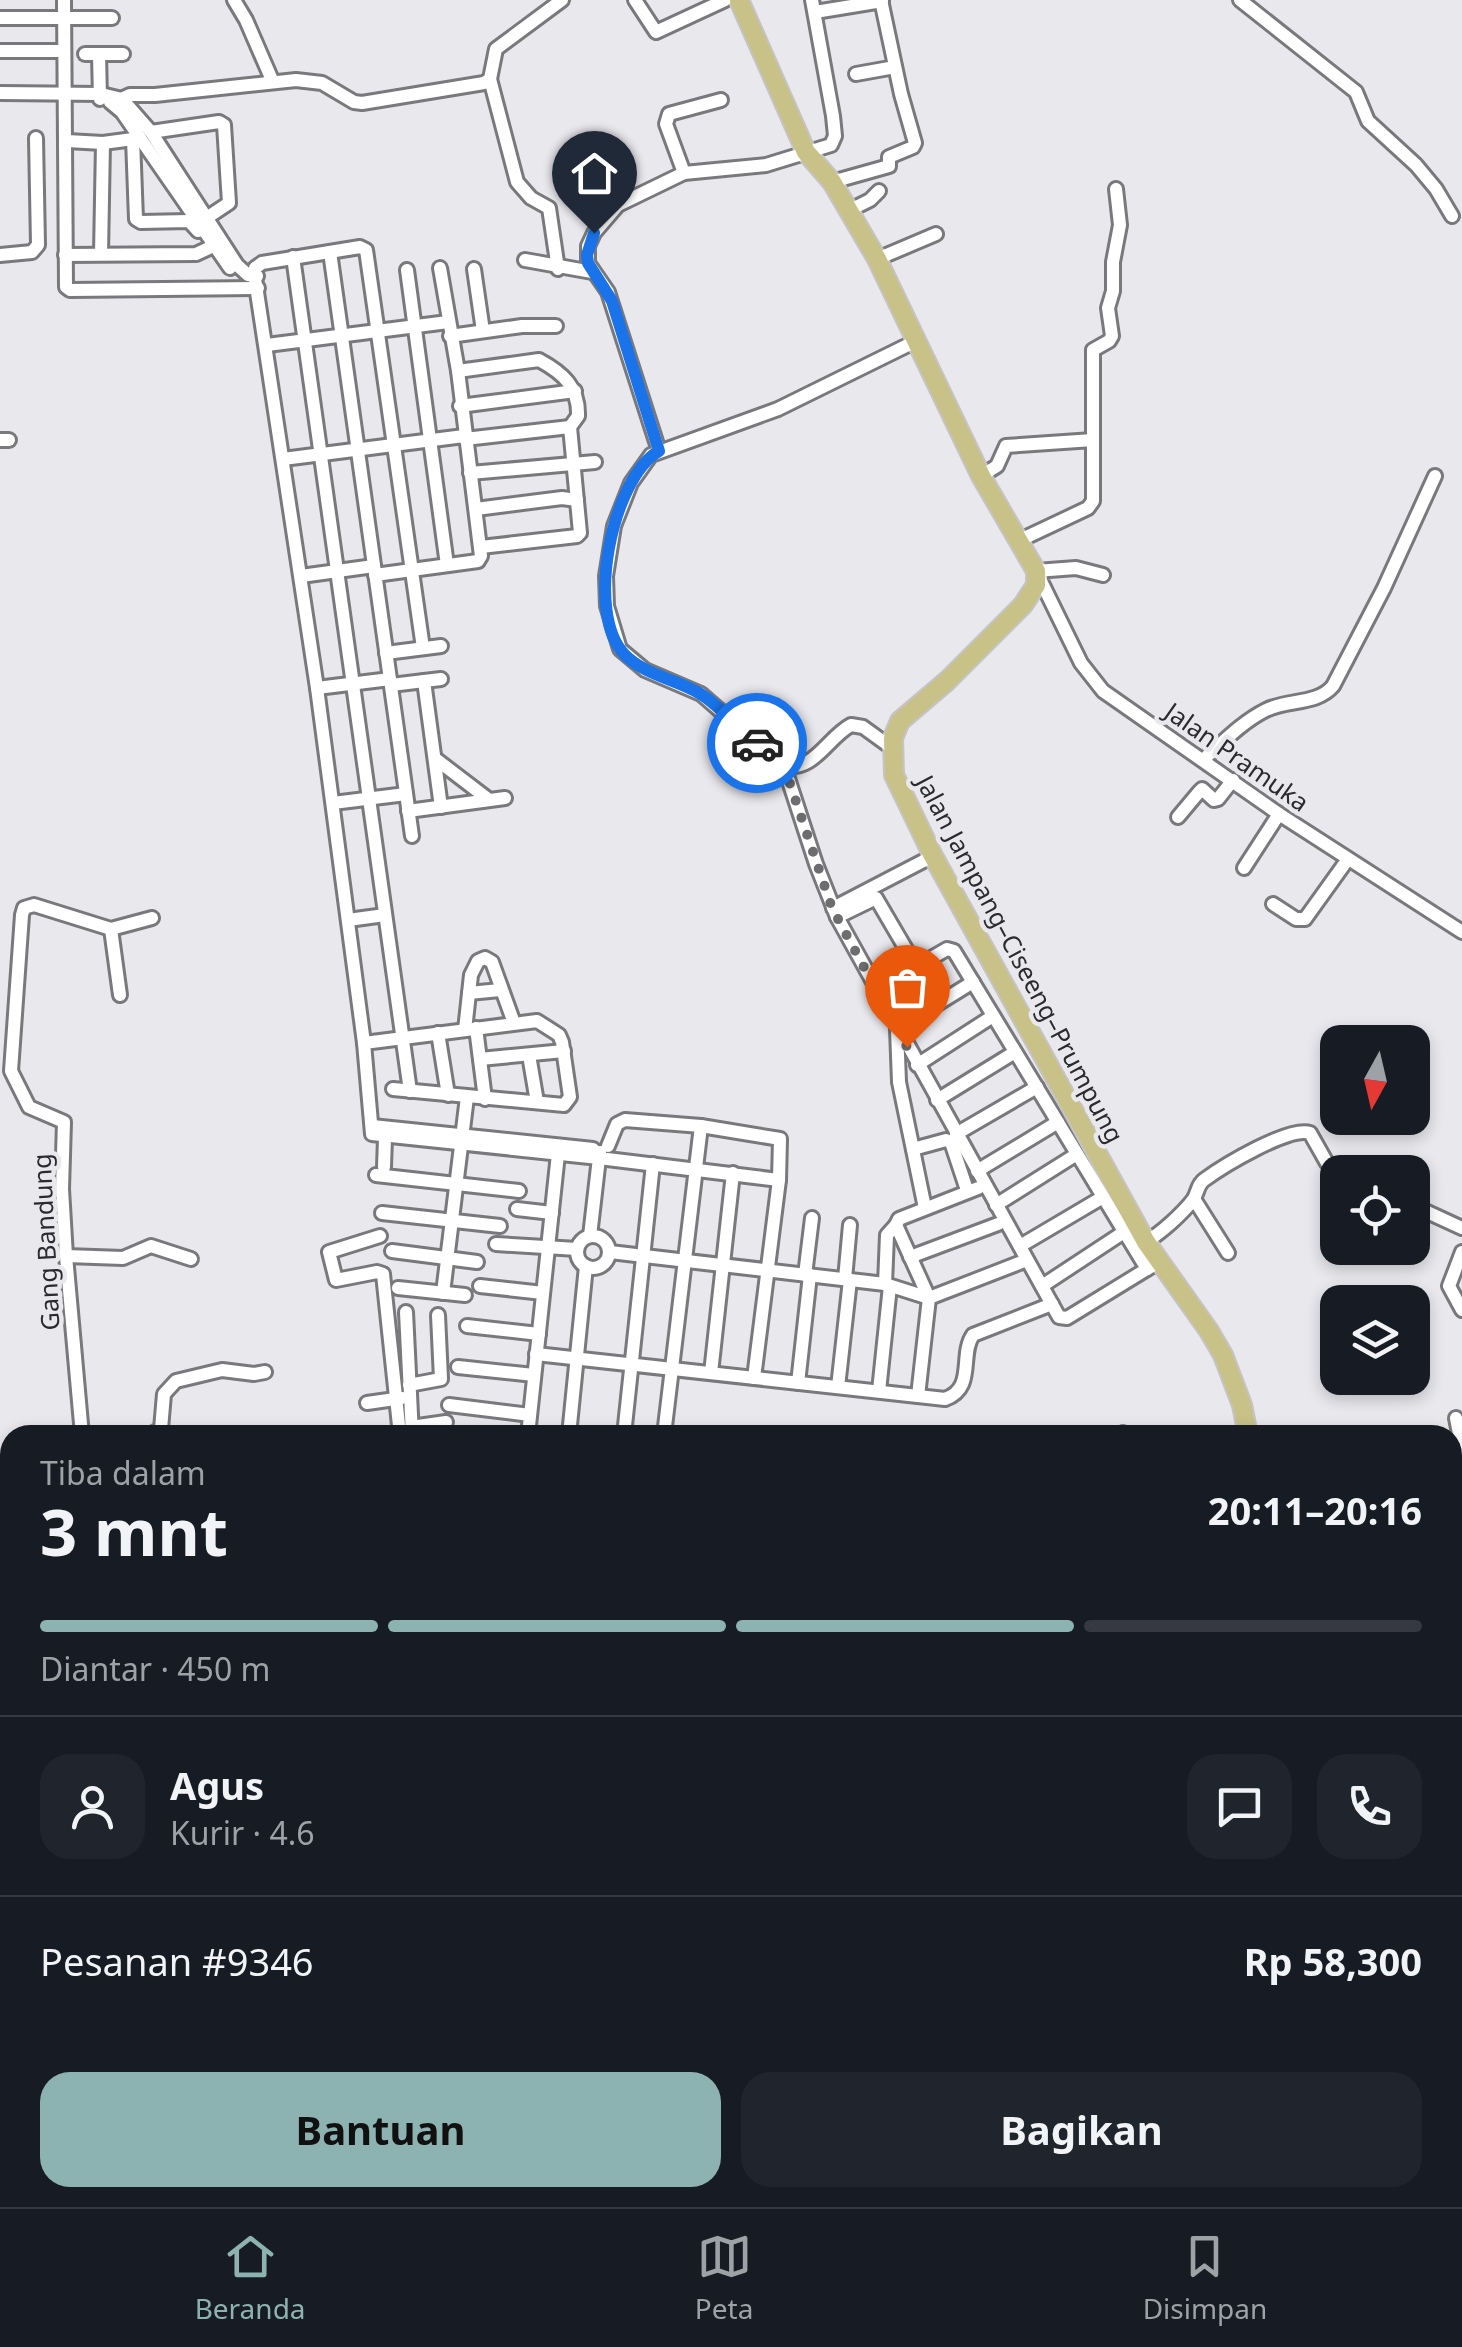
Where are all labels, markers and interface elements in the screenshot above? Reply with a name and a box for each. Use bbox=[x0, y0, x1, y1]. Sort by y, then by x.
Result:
pin bbox=[552, 131, 637, 234]
icon: home bbox=[567, 146, 622, 201]
courier bbox=[707, 693, 807, 793]
street label: Jalan Pramuka bbox=[1157, 693, 1316, 818]
icon: car bbox=[730, 716, 785, 771]
street label: Jalan Jampang–Ciseeng–Prumpung bbox=[908, 767, 1133, 1148]
pin bbox=[865, 945, 950, 1048]
icon: bag bbox=[880, 960, 935, 1015]
north arrow bbox=[1320, 1025, 1430, 1135]
map controls bbox=[1320, 1025, 1430, 1395]
street label: Gang Bandung bbox=[23, 1153, 67, 1331]
button: locate bbox=[1320, 1155, 1430, 1265]
button: layers bbox=[1320, 1285, 1430, 1395]
text: Tiba dalam bbox=[40, 1451, 206, 1494]
text: 20:11–20:16 bbox=[1208, 1484, 1422, 1536]
text: 3 mnt bbox=[40, 1487, 228, 1575]
text: Diantar · 450 m bbox=[40, 1647, 270, 1690]
button: person bbox=[40, 1754, 145, 1859]
button: chat bbox=[1187, 1754, 1292, 1859]
button: phone bbox=[1317, 1754, 1422, 1859]
text: Agus bbox=[170, 1759, 264, 1811]
text: Kurir · 4.6 bbox=[170, 1811, 315, 1854]
text: Pesanan #9346 bbox=[40, 1935, 314, 1987]
text: Rp 58,300 bbox=[1244, 1935, 1422, 1987]
button: Bantuan bbox=[40, 2072, 721, 2187]
button: Bagikan bbox=[741, 2072, 1422, 2187]
tab: Beranda bbox=[195, 2229, 306, 2327]
tab: Peta bbox=[695, 2229, 753, 2327]
tab: Disimpan bbox=[1143, 2229, 1267, 2327]

